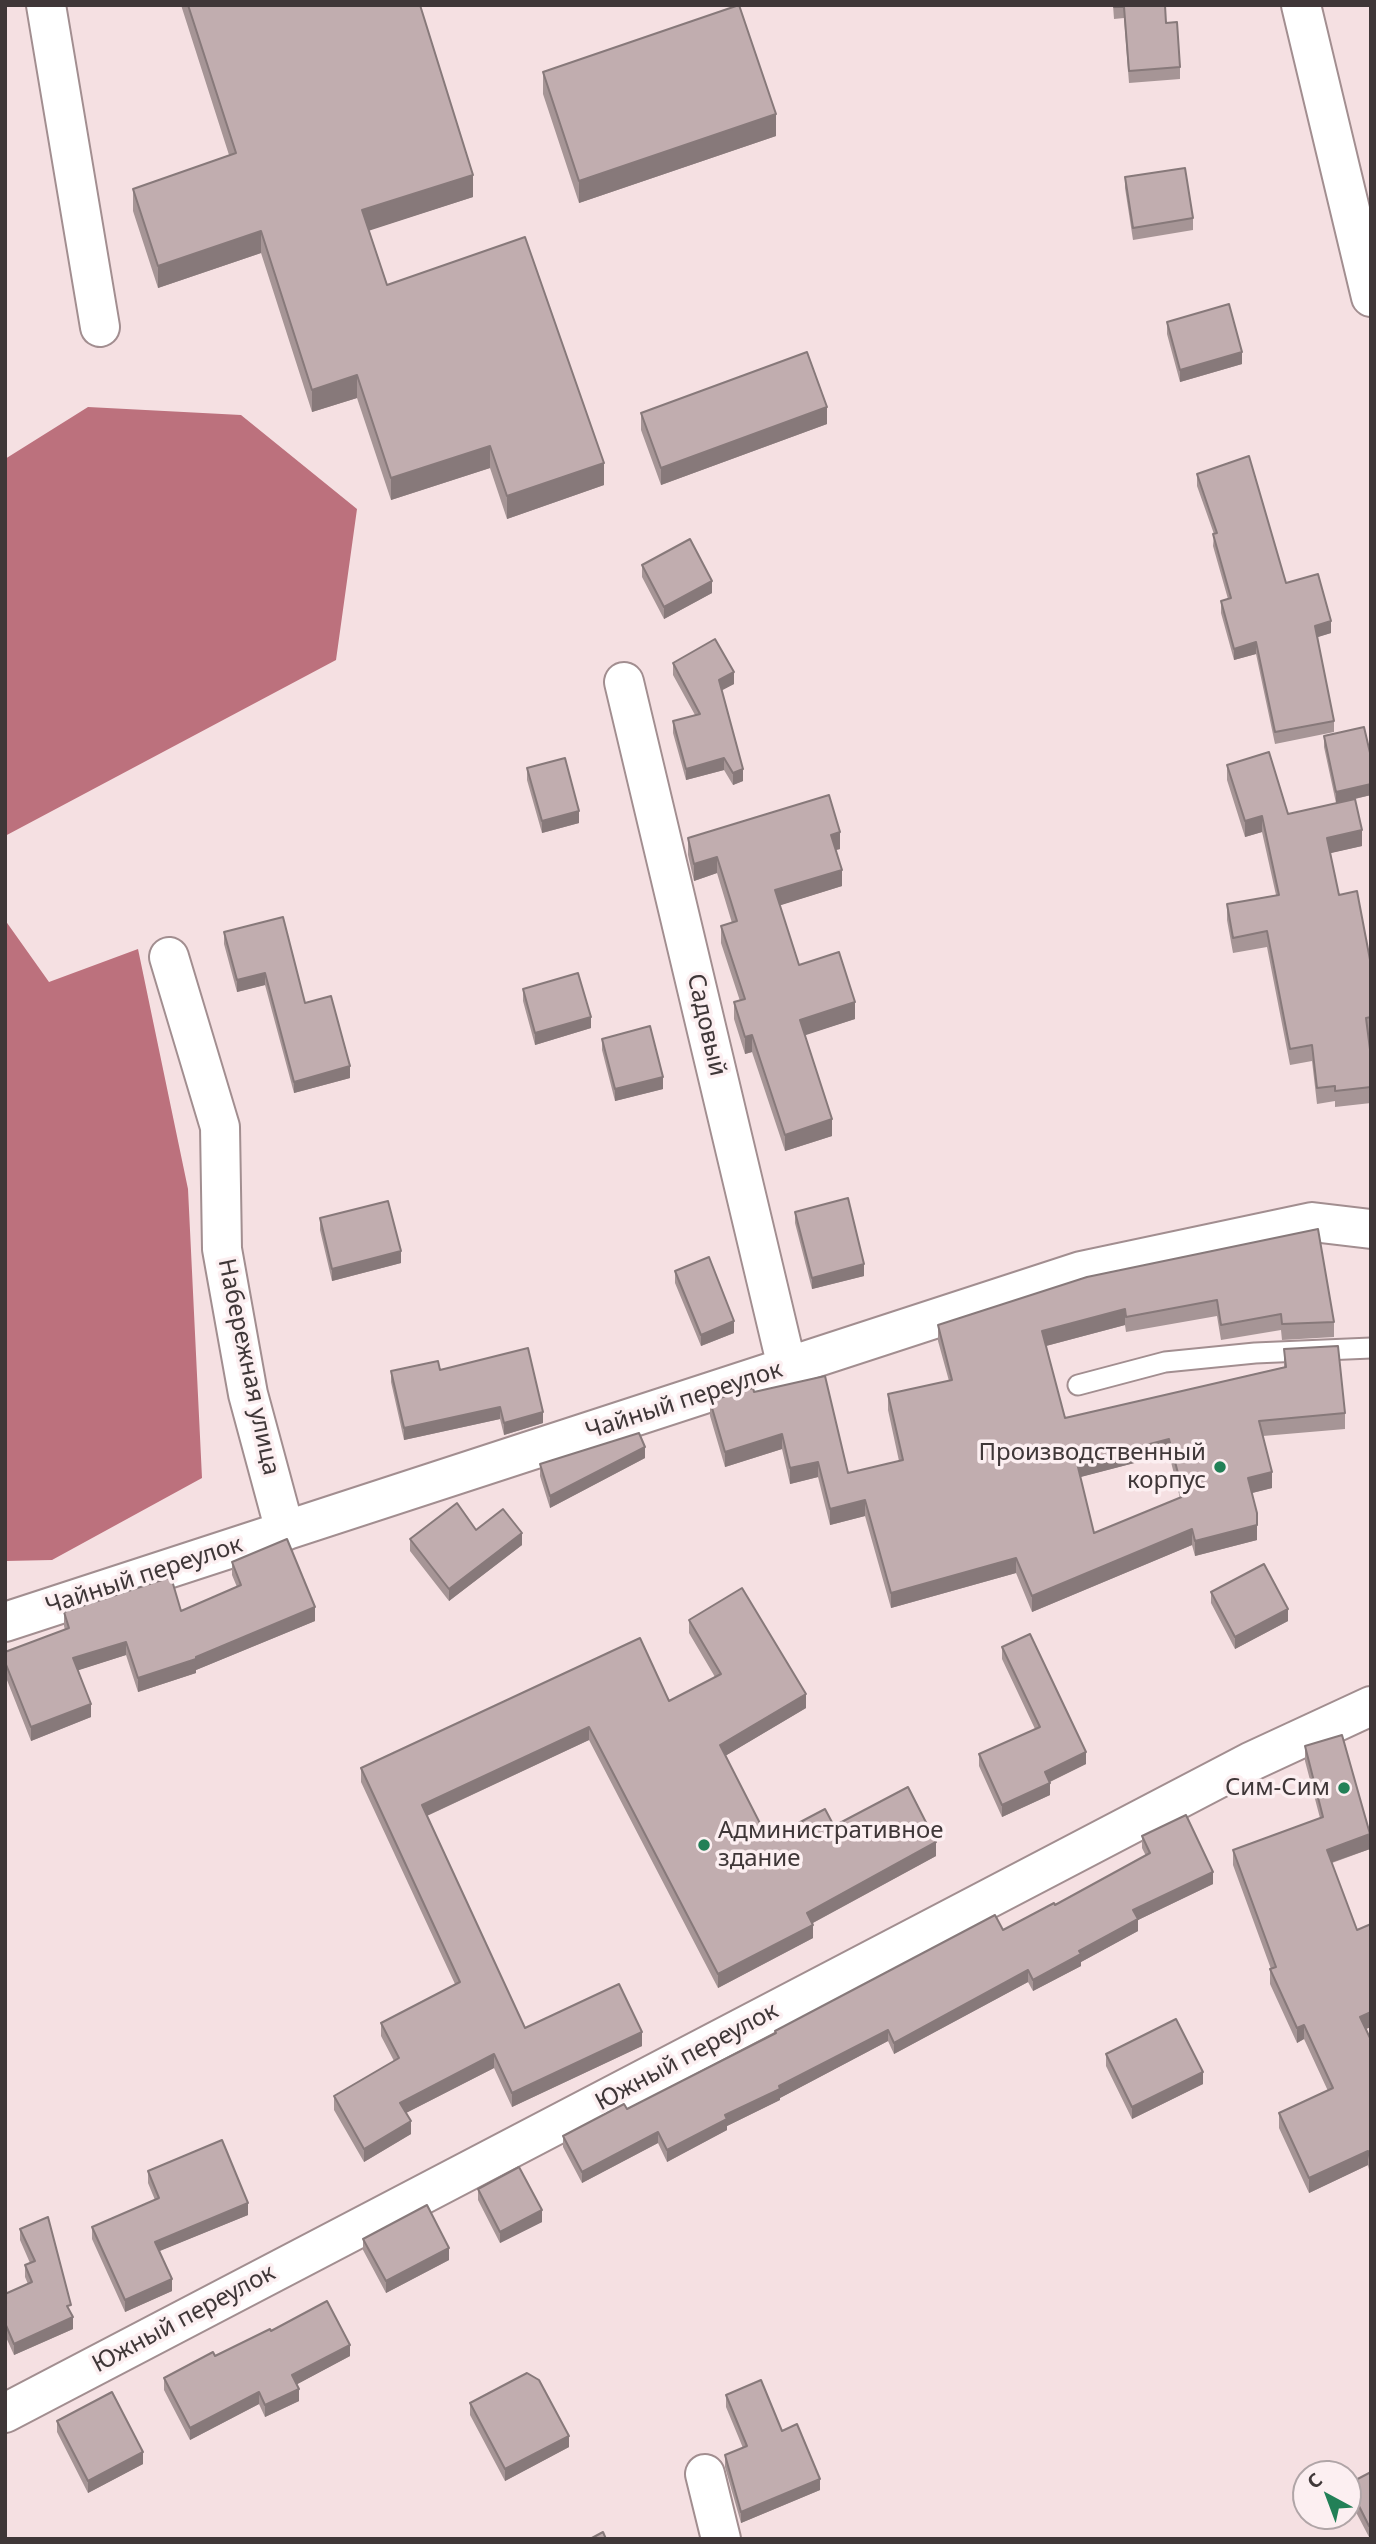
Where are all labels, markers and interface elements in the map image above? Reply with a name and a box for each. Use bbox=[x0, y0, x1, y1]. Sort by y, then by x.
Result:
street label: Садовый bbox=[680, 971, 732, 1079]
street label: Набережная улица bbox=[211, 1256, 285, 1478]
street label: Чайный переулок bbox=[582, 1356, 786, 1446]
place label: Производственный корпус bbox=[978, 1439, 1206, 1495]
marker: Производственный корпус bbox=[1212, 1459, 1228, 1475]
street label: Чайный переулок bbox=[42, 1531, 246, 1621]
place label: Сим-Сим bbox=[1225, 1774, 1330, 1802]
marker: Сим-Сим bbox=[1336, 1780, 1352, 1796]
place label: Административное здание bbox=[718, 1817, 943, 1873]
marker: Административное здание bbox=[696, 1837, 712, 1853]
street label: Южный переулок bbox=[591, 1997, 783, 2117]
street label: Южный переулок bbox=[88, 2259, 280, 2379]
north arrow bbox=[1292, 2460, 1362, 2530]
text: С bbox=[1301, 2467, 1328, 2495]

